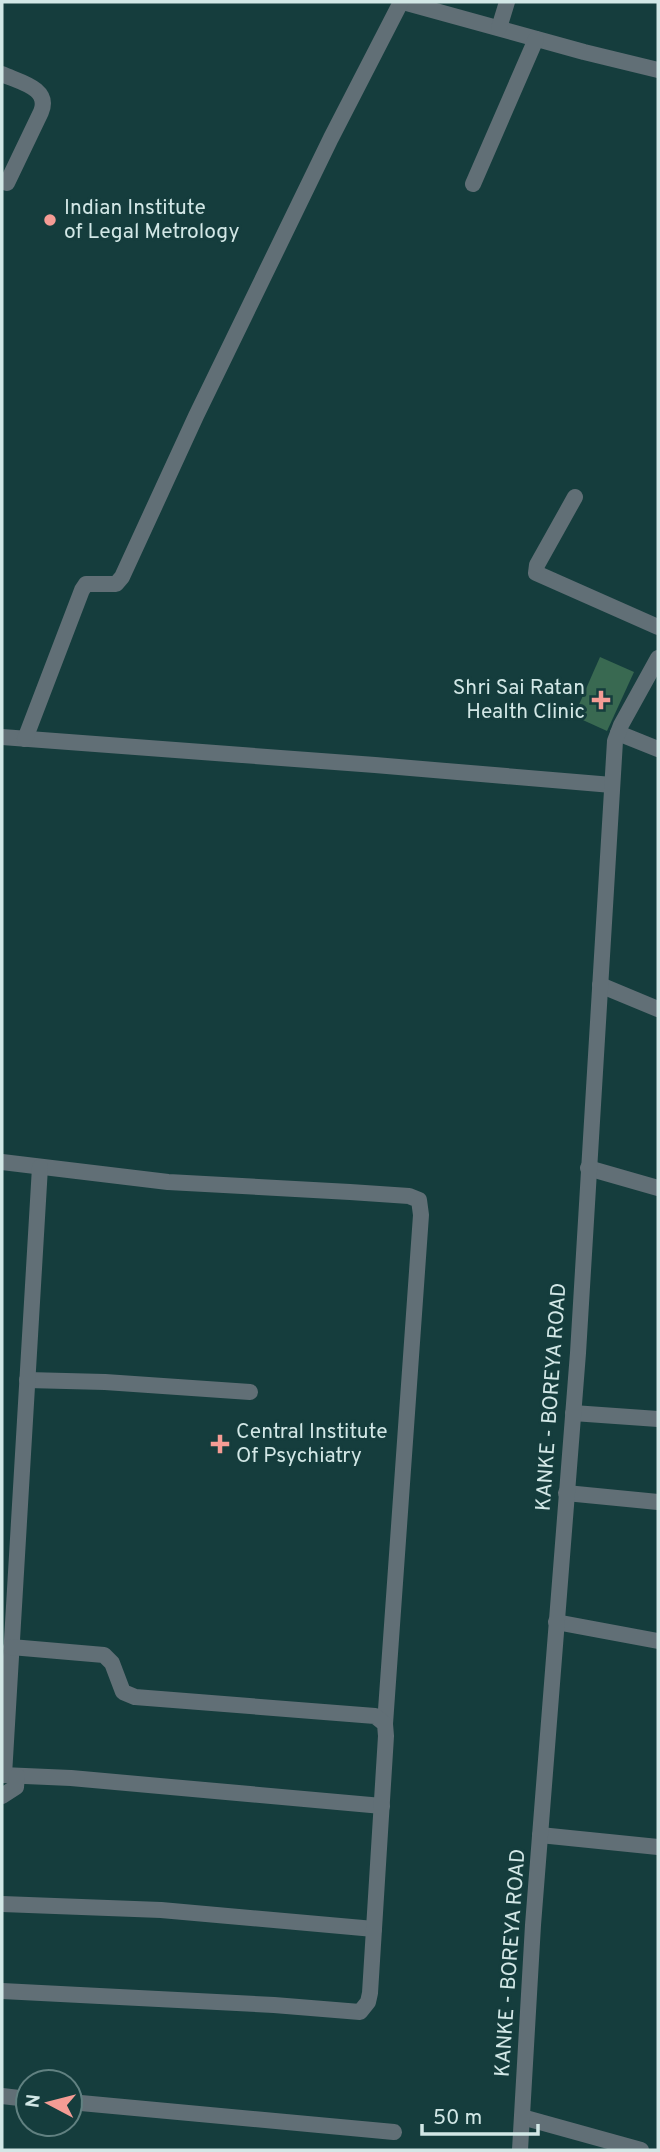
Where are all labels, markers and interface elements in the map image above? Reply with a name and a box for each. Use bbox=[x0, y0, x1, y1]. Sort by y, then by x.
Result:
place label: Indian Institute of Legal Metrology bbox=[64, 195, 240, 246]
marker: Indian Institute of Legal Metrology bbox=[42, 212, 58, 228]
place label: Shri Sai Ratan Health Clinic bbox=[453, 675, 585, 726]
marker: Shri Sai Ratan Health Clinic bbox=[591, 690, 611, 710]
street label: KANKE - BOREYA ROAD bbox=[531, 1282, 573, 1512]
place label: Central Institute Of Psychiatry bbox=[236, 1419, 388, 1470]
marker: Central Institute Of Psychiatry bbox=[210, 1434, 230, 1454]
street label: KANKE - BOREYA ROAD bbox=[490, 1848, 532, 2078]
north arrow bbox=[14, 2068, 84, 2138]
scale bar bbox=[422, 2092, 538, 2136]
text: N bbox=[21, 2093, 47, 2109]
text: 50 m bbox=[433, 2105, 482, 2132]

